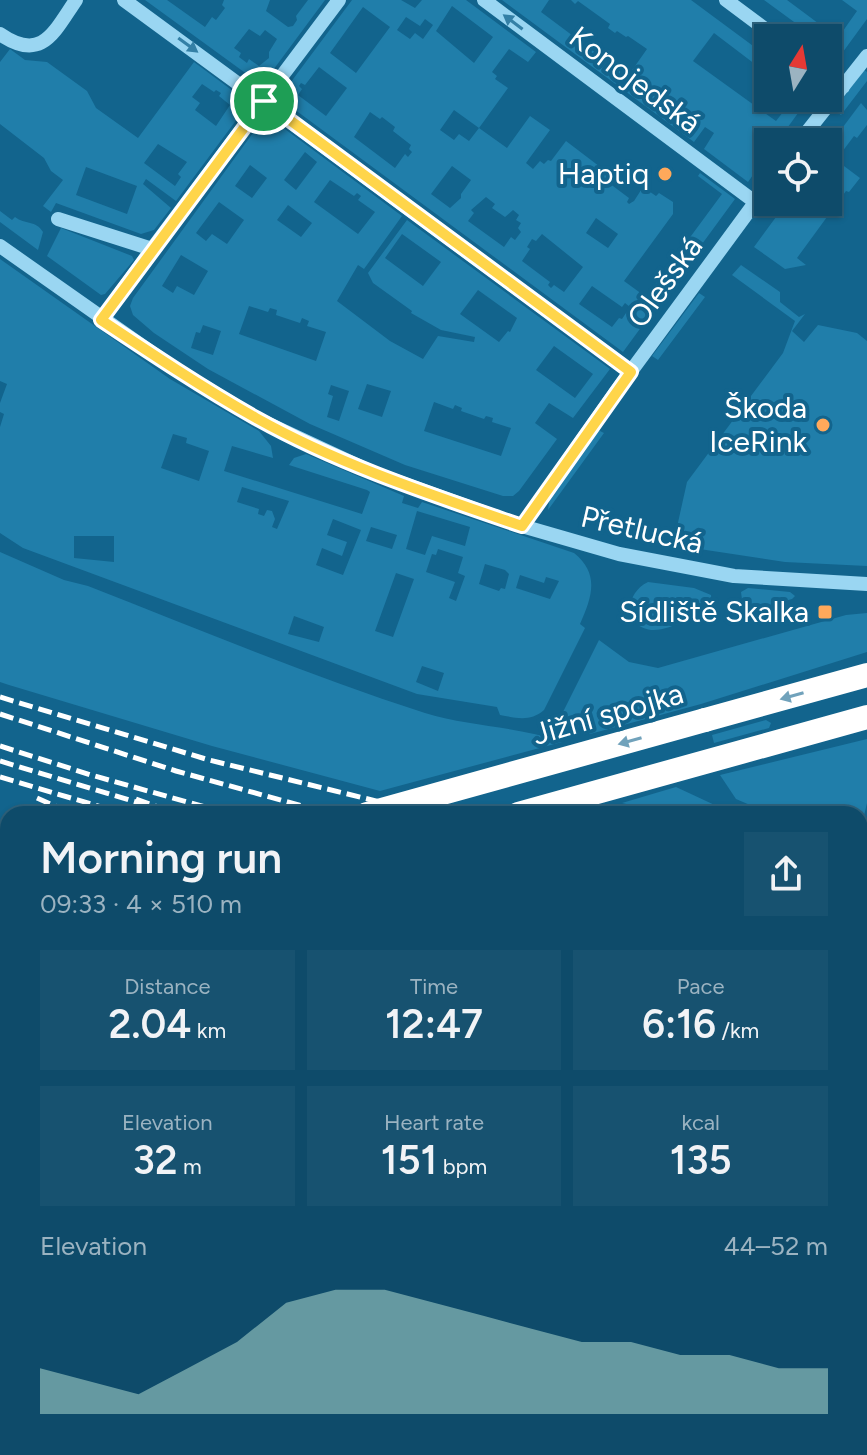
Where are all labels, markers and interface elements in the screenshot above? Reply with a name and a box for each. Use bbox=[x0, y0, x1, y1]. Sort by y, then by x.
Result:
one-way arrow bbox=[503, 14, 523, 30]
street label: Konojedská bbox=[562, 18, 708, 141]
north arrow bbox=[754, 24, 842, 112]
map controls bbox=[754, 24, 842, 216]
one-way arrow bbox=[178, 36, 198, 52]
pin bbox=[230, 67, 298, 135]
icon: arrive bbox=[242, 79, 286, 123]
button: locate bbox=[754, 128, 842, 216]
place label: Haptiq bbox=[558, 155, 649, 192]
marker: Haptiq bbox=[656, 165, 674, 183]
street label: Olešská bbox=[619, 229, 710, 335]
place label: Škoda IceRink bbox=[709, 389, 807, 460]
marker: Škoda IceRink bbox=[814, 416, 832, 434]
street label: Přetlucká bbox=[577, 498, 707, 562]
place label: Sídliště Skalka bbox=[619, 593, 809, 630]
marker: Sídliště Skalka bbox=[816, 603, 834, 621]
street label: Jižní spojka bbox=[528, 674, 687, 753]
one-way arrow bbox=[779, 690, 803, 703]
one-way arrow bbox=[618, 735, 642, 748]
text: Morning run bbox=[40, 831, 282, 884]
button: share bbox=[744, 832, 828, 916]
text: 09:33 · 4 × 510 m bbox=[40, 888, 242, 920]
text: Distance bbox=[124, 973, 210, 1000]
text: Time bbox=[410, 973, 458, 1000]
text: Pace bbox=[677, 973, 724, 1000]
text: 2.04 bbox=[108, 1000, 191, 1048]
text: 12:47 bbox=[385, 1000, 483, 1048]
text: 6:16 bbox=[642, 1000, 716, 1048]
text: km bbox=[191, 1017, 226, 1044]
text: /km bbox=[716, 1017, 759, 1044]
text: Elevation bbox=[122, 1109, 213, 1136]
text: Heart rate bbox=[384, 1109, 484, 1136]
text: kcal bbox=[681, 1109, 720, 1136]
text: 32 bbox=[133, 1136, 178, 1184]
text: 151 bbox=[381, 1136, 437, 1184]
text: 135 bbox=[670, 1136, 732, 1184]
text: m bbox=[178, 1153, 202, 1180]
text: bpm bbox=[437, 1153, 487, 1180]
text: Elevation bbox=[40, 1230, 147, 1262]
text: 44–52 m bbox=[723, 1230, 828, 1262]

